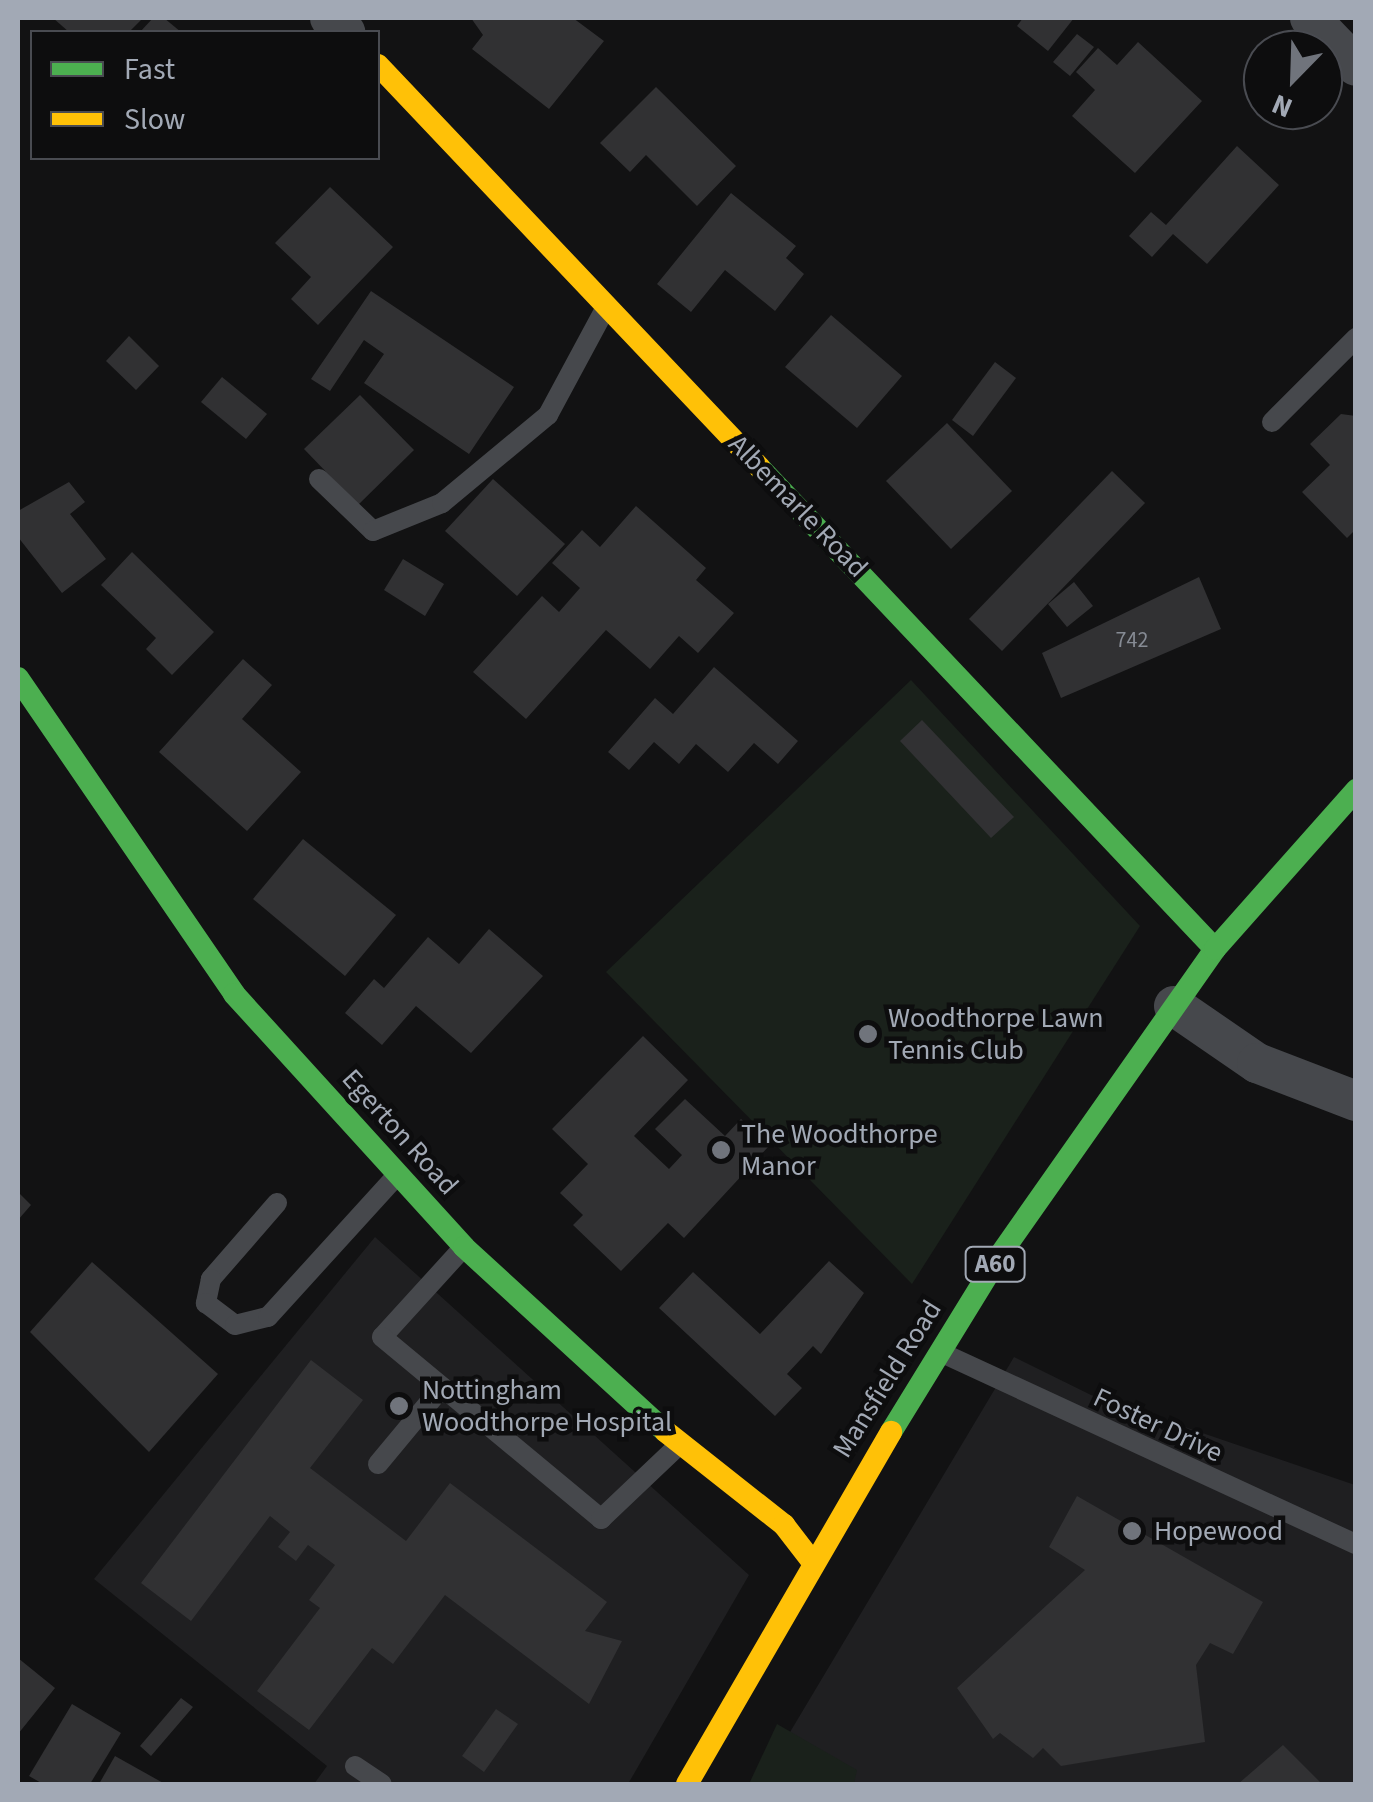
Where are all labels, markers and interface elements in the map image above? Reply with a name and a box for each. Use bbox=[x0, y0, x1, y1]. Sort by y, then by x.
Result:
legend bbox=[30, 30, 380, 160]
north arrow bbox=[1243, 30, 1343, 130]
text: Fast bbox=[124, 48, 175, 91]
text: N bbox=[1266, 84, 1298, 128]
text: Slow bbox=[124, 98, 185, 141]
street label: Albemarle Road bbox=[721, 428, 875, 584]
house number: 742 bbox=[1116, 628, 1148, 654]
place label: Woodthorpe Lawn Tennis Club bbox=[888, 1001, 1104, 1067]
marker: Woodthorpe Lawn Tennis Club bbox=[857, 1023, 879, 1045]
street label: Egerton Road bbox=[335, 1062, 465, 1202]
place label: The Woodthorpe Manor bbox=[741, 1117, 938, 1183]
marker: The Woodthorpe Manor bbox=[710, 1139, 732, 1161]
road number: A60 bbox=[962, 1244, 1028, 1284]
street label: Mansfield Road bbox=[825, 1294, 949, 1464]
place label: Nottingham Woodthorpe Hospital bbox=[422, 1373, 672, 1439]
street label: Foster Drive bbox=[1088, 1380, 1228, 1470]
marker: Nottingham Woodthorpe Hospital bbox=[386, 1393, 412, 1419]
place label: Hopewood bbox=[1154, 1514, 1283, 1548]
marker: Hopewood bbox=[1119, 1518, 1145, 1544]

